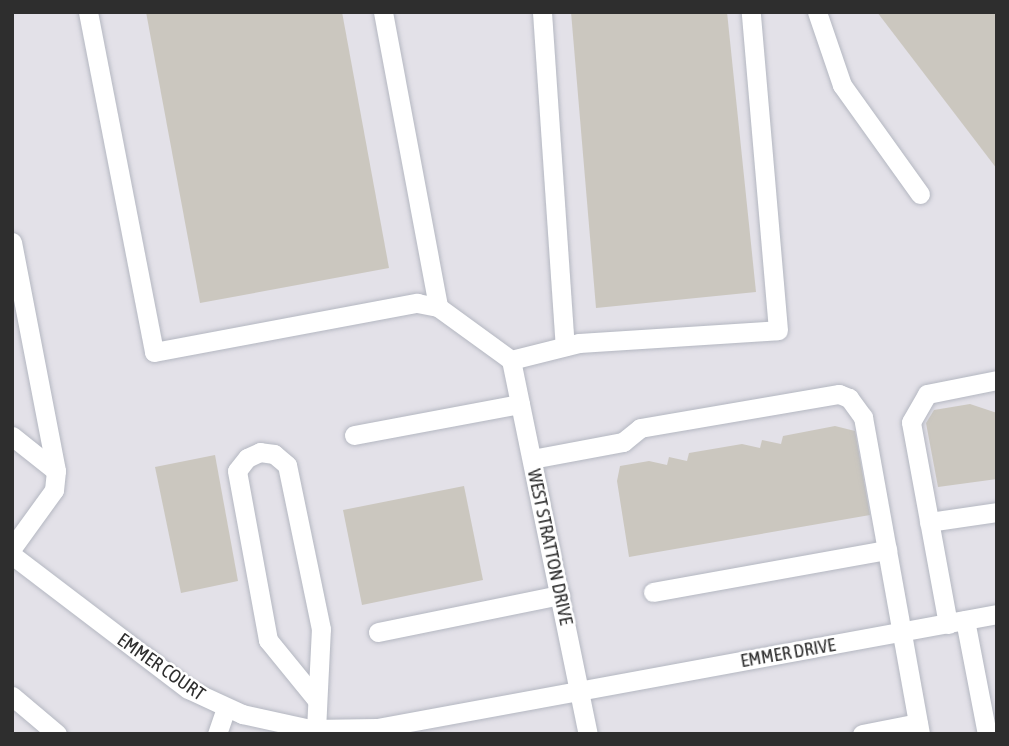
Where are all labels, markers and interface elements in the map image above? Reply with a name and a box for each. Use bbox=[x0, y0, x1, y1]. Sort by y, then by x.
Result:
street label: WEST STRATTON DRIVE bbox=[522, 467, 578, 627]
street label: EMMER COURT bbox=[113, 628, 209, 706]
street label: EMMER DRIVE bbox=[739, 633, 837, 673]

